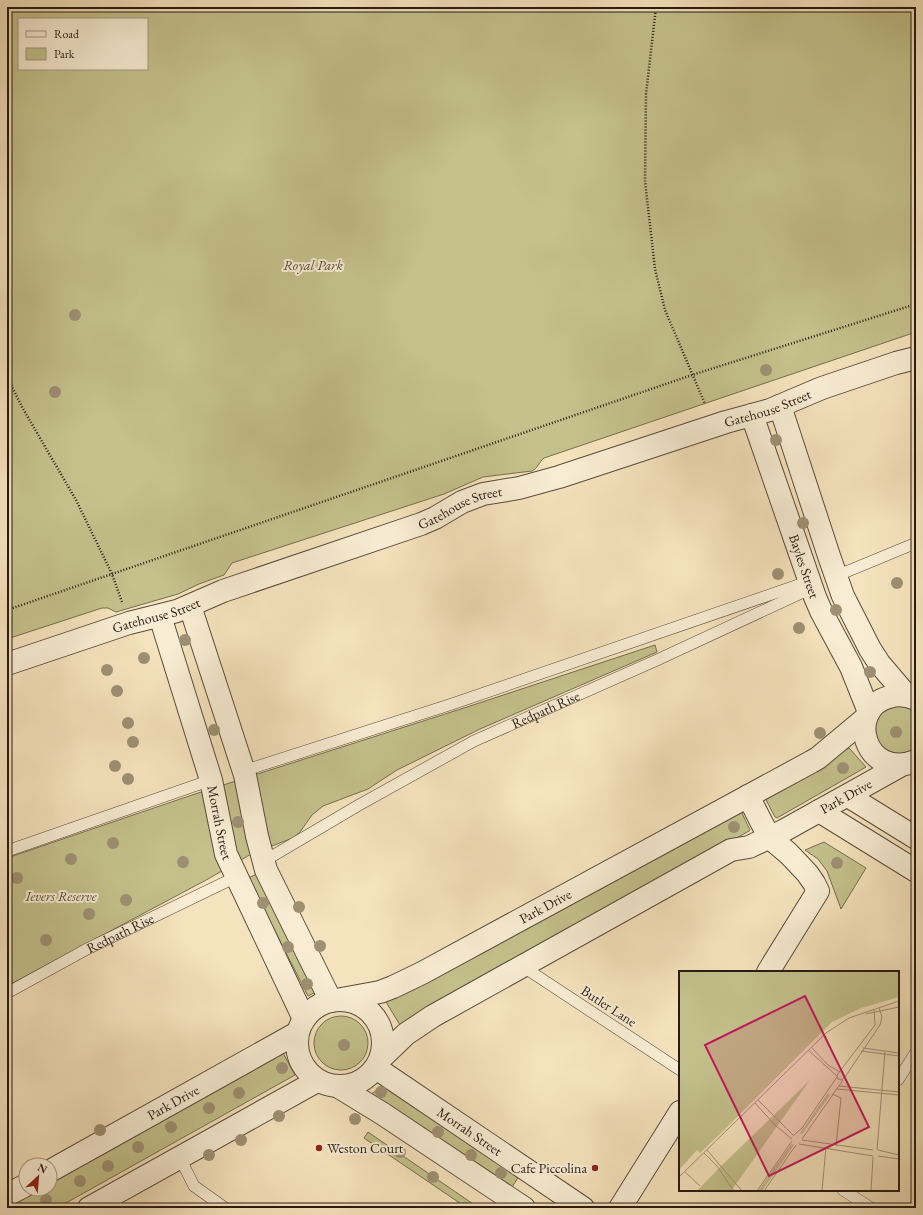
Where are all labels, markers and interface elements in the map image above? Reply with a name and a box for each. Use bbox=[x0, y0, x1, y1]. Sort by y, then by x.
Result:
legend bbox=[18, 18, 148, 70]
text: Road bbox=[54, 26, 80, 42]
text: Park bbox=[54, 46, 75, 62]
park label: Royal Park bbox=[283, 256, 343, 274]
street label: Gatehouse Street bbox=[722, 385, 814, 431]
street label: Gatehouse Street bbox=[415, 482, 504, 533]
street label: Bayles Street bbox=[785, 532, 824, 601]
street label: Gatehouse Street bbox=[110, 593, 203, 637]
street label: Redpath Rise bbox=[508, 686, 583, 732]
street label: Park Drive bbox=[817, 774, 875, 818]
street label: Morrah Street bbox=[203, 784, 237, 863]
street label: Park Drive bbox=[516, 885, 575, 928]
park label: Ievers Reserve bbox=[24, 887, 97, 905]
street label: Redpath Rise bbox=[83, 909, 157, 957]
inset map bbox=[679, 971, 899, 1191]
street label: Butler Lane bbox=[578, 981, 641, 1031]
street label: Park Drive bbox=[144, 1080, 203, 1124]
street label: Morrah Street bbox=[433, 1103, 506, 1160]
place label: Weston Court bbox=[327, 1139, 404, 1157]
marker: Weston Court bbox=[314, 1143, 324, 1153]
north arrow bbox=[18, 1157, 58, 1197]
place label: Cafe Piccolina bbox=[511, 1159, 587, 1177]
text: N bbox=[35, 1160, 50, 1176]
marker: Cafe Piccolina bbox=[590, 1163, 600, 1173]

